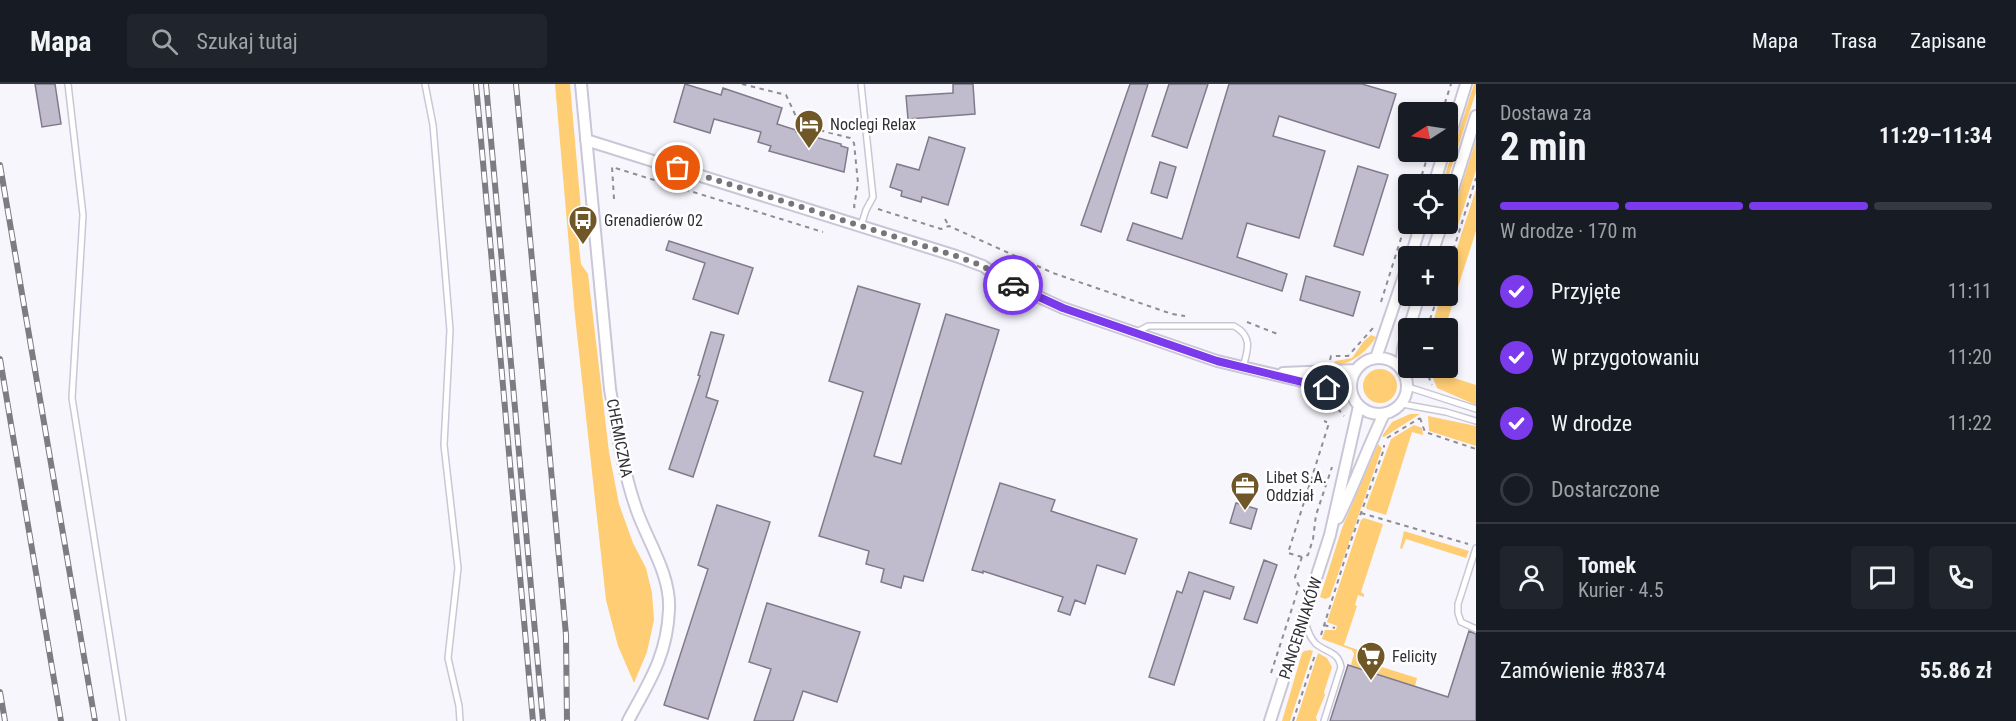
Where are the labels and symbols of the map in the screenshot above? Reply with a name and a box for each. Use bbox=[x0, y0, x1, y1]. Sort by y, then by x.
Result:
north arrow bbox=[1398, 102, 1458, 162]
hotel icon: Noclegi Relax bbox=[793, 108, 825, 150]
place label: Noclegi Relax bbox=[830, 115, 916, 134]
pin bbox=[652, 142, 703, 193]
bus stop icon: Grenadierów 02 bbox=[567, 204, 599, 246]
place label: Grenadierów 02 bbox=[604, 211, 703, 230]
courier bbox=[983, 255, 1043, 315]
pin bbox=[1301, 362, 1352, 413]
street label: CHEMICZNA bbox=[603, 397, 636, 479]
place label: Libet S.A. Oddział bbox=[1266, 468, 1327, 505]
office icon: Libet S.A. Oddział bbox=[1229, 470, 1261, 512]
street label: PANCERNIAKÓW bbox=[1274, 574, 1326, 682]
supermarket icon: Felicity bbox=[1355, 640, 1387, 682]
place label: Felicity bbox=[1392, 647, 1437, 666]

